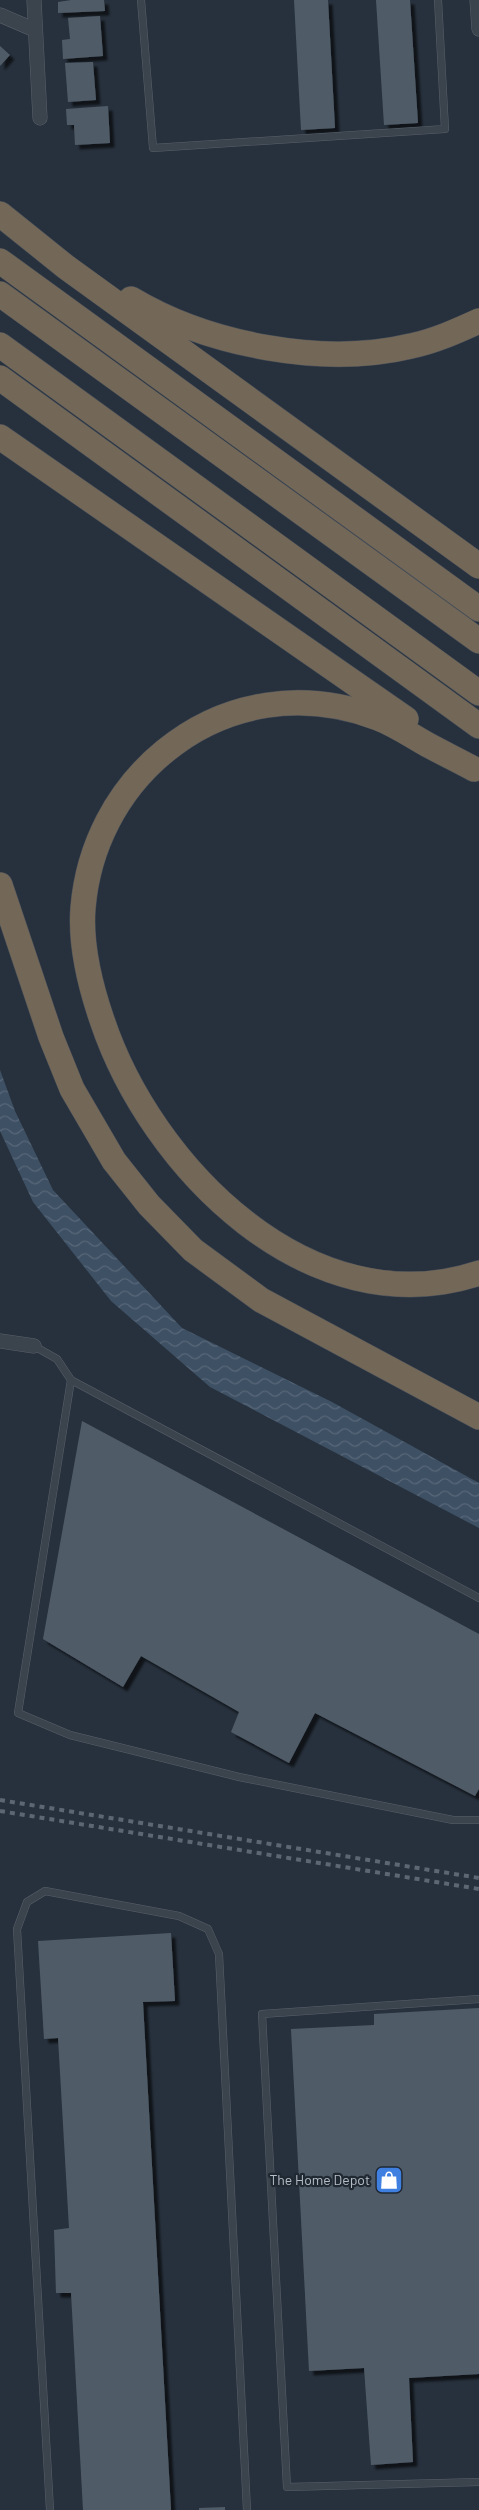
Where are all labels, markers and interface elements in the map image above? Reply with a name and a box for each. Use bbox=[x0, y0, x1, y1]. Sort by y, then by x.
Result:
shop icon: The Home Depot bbox=[374, 2165, 404, 2195]
place label: The Home Depot bbox=[269, 2171, 370, 2188]

